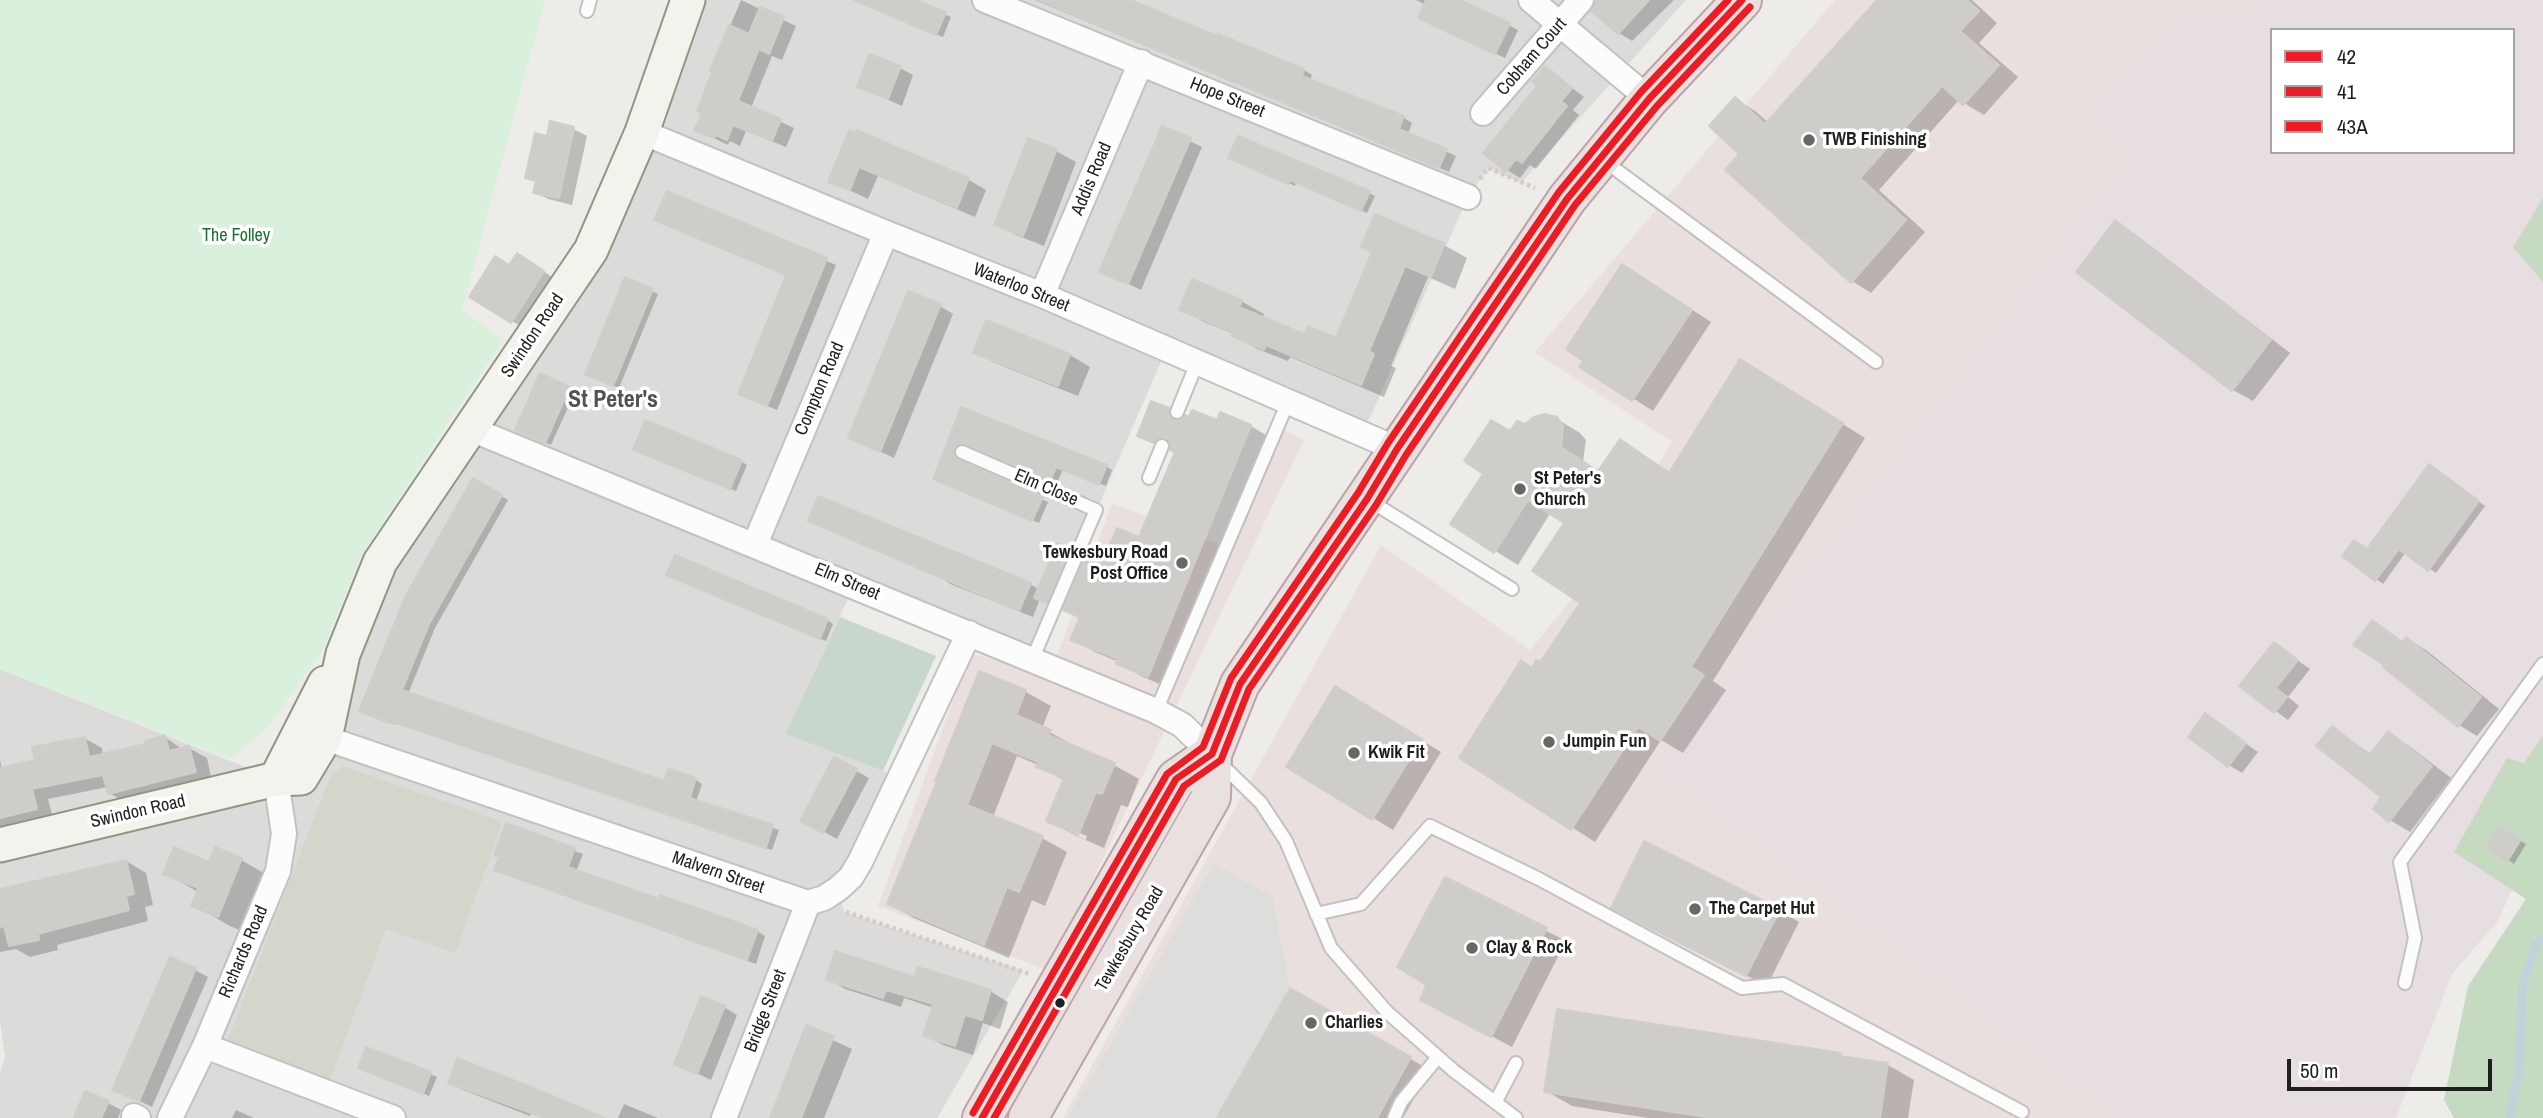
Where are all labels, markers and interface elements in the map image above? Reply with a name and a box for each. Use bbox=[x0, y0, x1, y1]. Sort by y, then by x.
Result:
street label: Cobham Court bbox=[1492, 14, 1572, 100]
legend bbox=[2270, 28, 2515, 154]
text: 42 bbox=[2337, 42, 2356, 71]
street label: Hope Street bbox=[1186, 73, 1268, 123]
text: 41 bbox=[2337, 77, 2356, 106]
text: 43A bbox=[2337, 112, 2368, 141]
place label: TWB Finishing bbox=[1823, 129, 1926, 151]
marker: TWB Finishing bbox=[1801, 132, 1817, 148]
street label: Addis Road bbox=[1067, 139, 1117, 219]
park label: The Folley bbox=[202, 225, 270, 247]
street label: Waterloo Street bbox=[970, 259, 1072, 317]
street label: Swindon Road bbox=[497, 290, 569, 382]
street label: Compton Road bbox=[791, 339, 849, 439]
district label: St Peter's bbox=[568, 387, 658, 415]
street label: Elm Close bbox=[1011, 465, 1081, 511]
place label: St Peter's Church bbox=[1534, 468, 1601, 510]
marker: St Peter's Church bbox=[1512, 481, 1528, 497]
place label: Tewkesbury Road Post Office bbox=[1043, 542, 1168, 584]
marker: Tewkesbury Road Post Office bbox=[1174, 555, 1190, 571]
street label: Elm Street bbox=[811, 559, 883, 605]
place label: Jumpin Fun bbox=[1563, 731, 1647, 753]
marker: Jumpin Fun bbox=[1541, 734, 1557, 750]
place label: Kwik Fit bbox=[1368, 742, 1425, 764]
marker: Kwik Fit bbox=[1346, 745, 1362, 761]
street label: Swindon Road bbox=[88, 791, 188, 833]
street label: Malvern Street bbox=[669, 847, 767, 899]
street label: Tewkesbury Road bbox=[1091, 883, 1169, 995]
place label: The Carpet Hut bbox=[1709, 898, 1815, 920]
marker: The Carpet Hut bbox=[1687, 901, 1703, 917]
street label: Richards Road bbox=[215, 902, 273, 1002]
place label: Clay & Rock bbox=[1486, 937, 1572, 959]
marker: Clay & Rock bbox=[1464, 940, 1480, 956]
street label: Bridge Street bbox=[740, 967, 792, 1055]
unlabelled marker bbox=[1053, 996, 1067, 1010]
place label: Charlies bbox=[1325, 1012, 1383, 1034]
marker: Charlies bbox=[1303, 1015, 1319, 1031]
scale bar bbox=[2291, 1044, 2496, 1088]
text: 50 m bbox=[2300, 1056, 2338, 1085]

